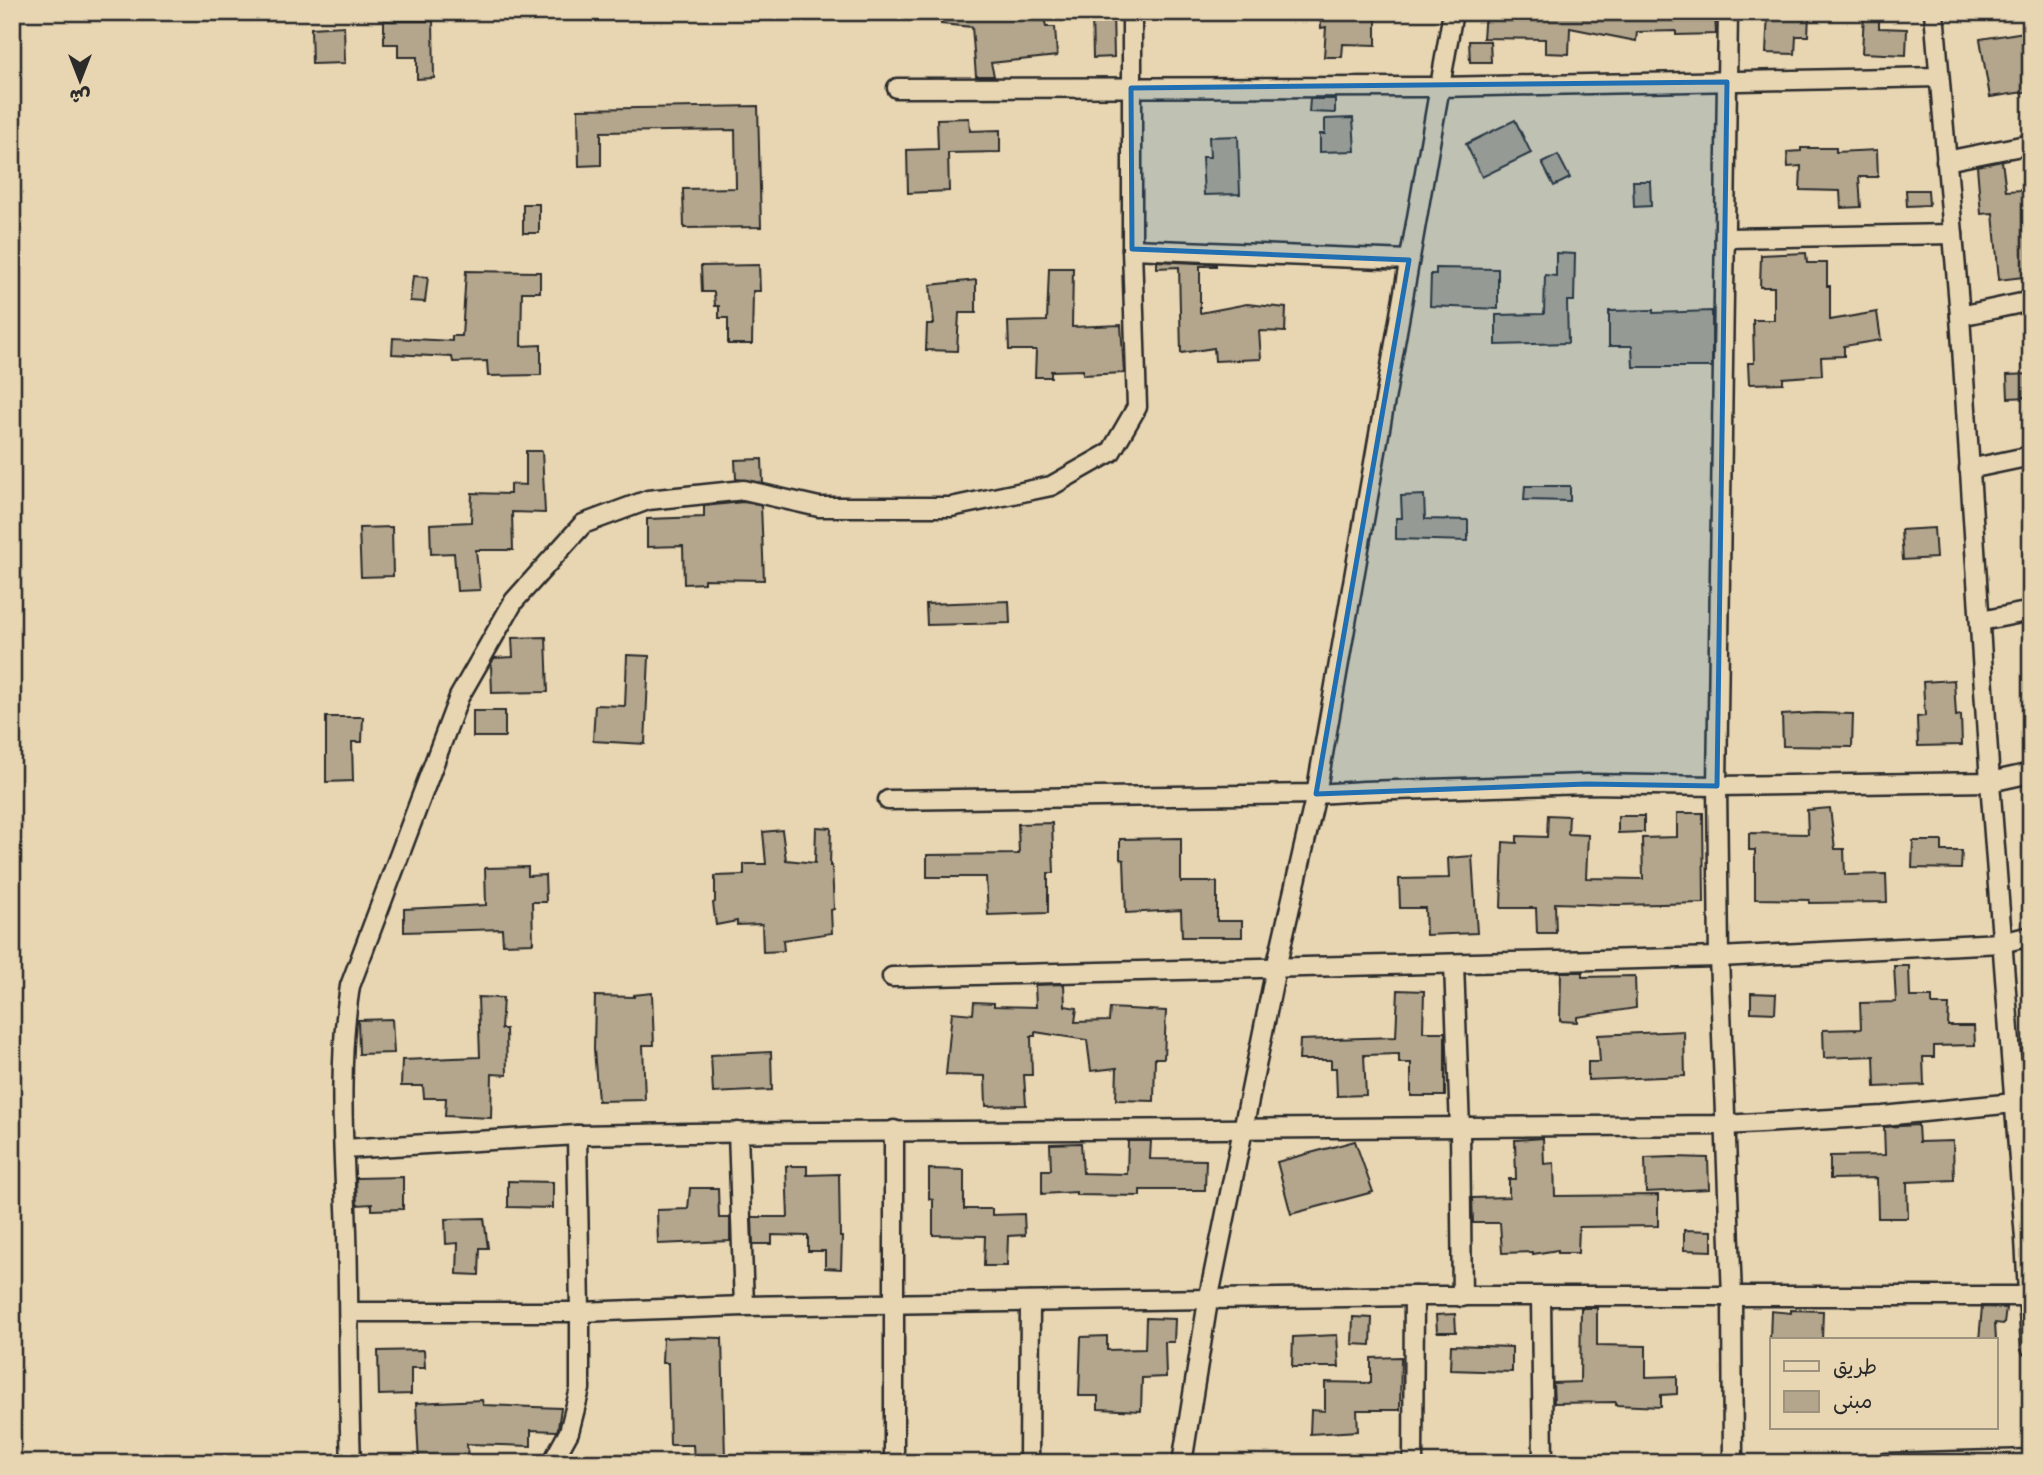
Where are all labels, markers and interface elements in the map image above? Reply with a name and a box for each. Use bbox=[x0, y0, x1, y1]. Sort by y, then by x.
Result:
north arrow bbox=[46, 46, 116, 116]
text: ش bbox=[69, 84, 90, 110]
legend bbox=[1770, 1338, 1997, 1430]
text: طريق bbox=[1833, 1352, 1877, 1381]
text: مبنى bbox=[1833, 1386, 1872, 1415]

